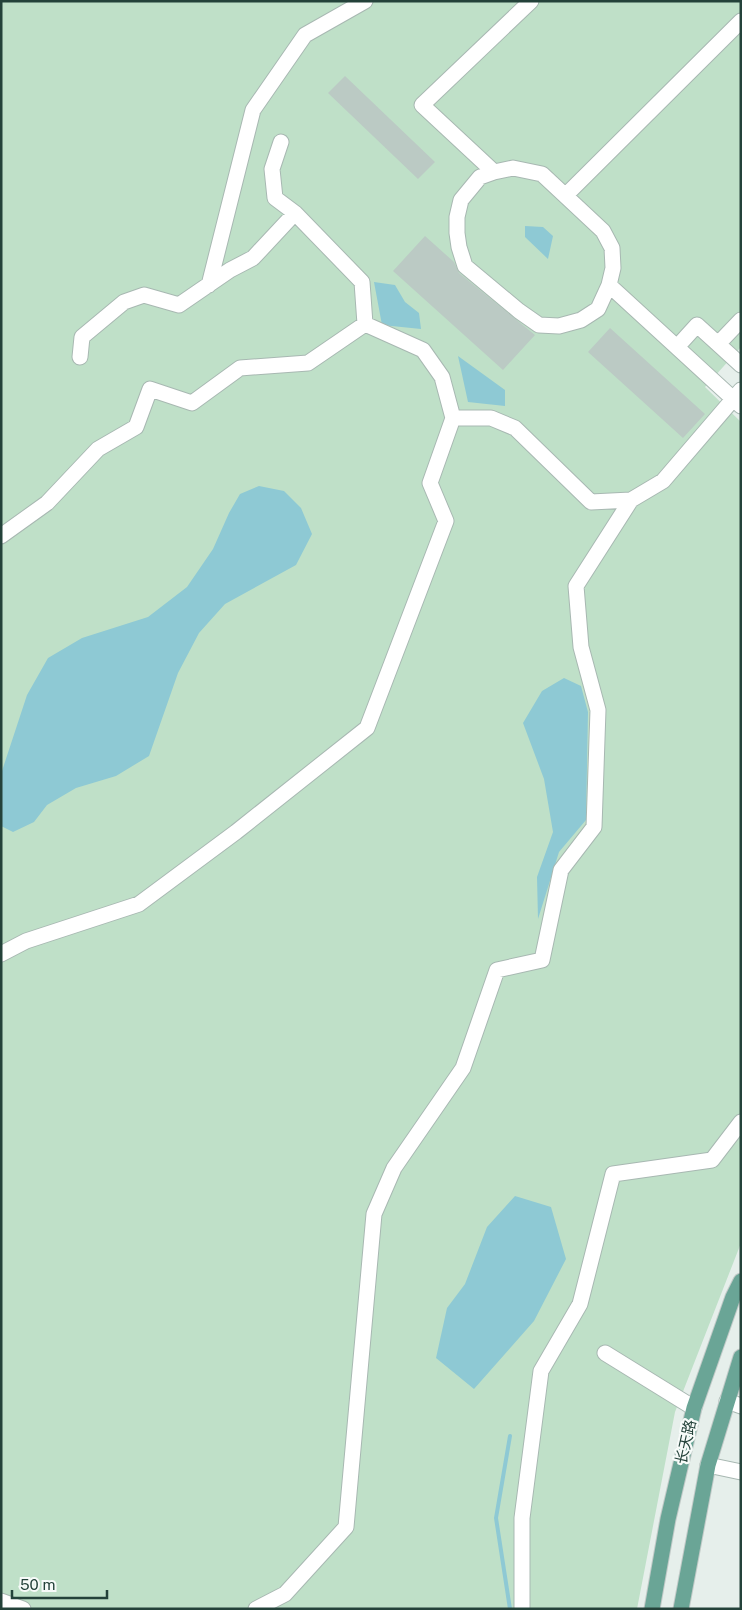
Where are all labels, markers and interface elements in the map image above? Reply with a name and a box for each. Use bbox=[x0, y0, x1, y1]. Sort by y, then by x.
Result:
street label: 长天路 bbox=[672, 1418, 699, 1466]
scale bar bbox=[12, 1568, 108, 1600]
text: 50 m bbox=[20, 1576, 55, 1593]

